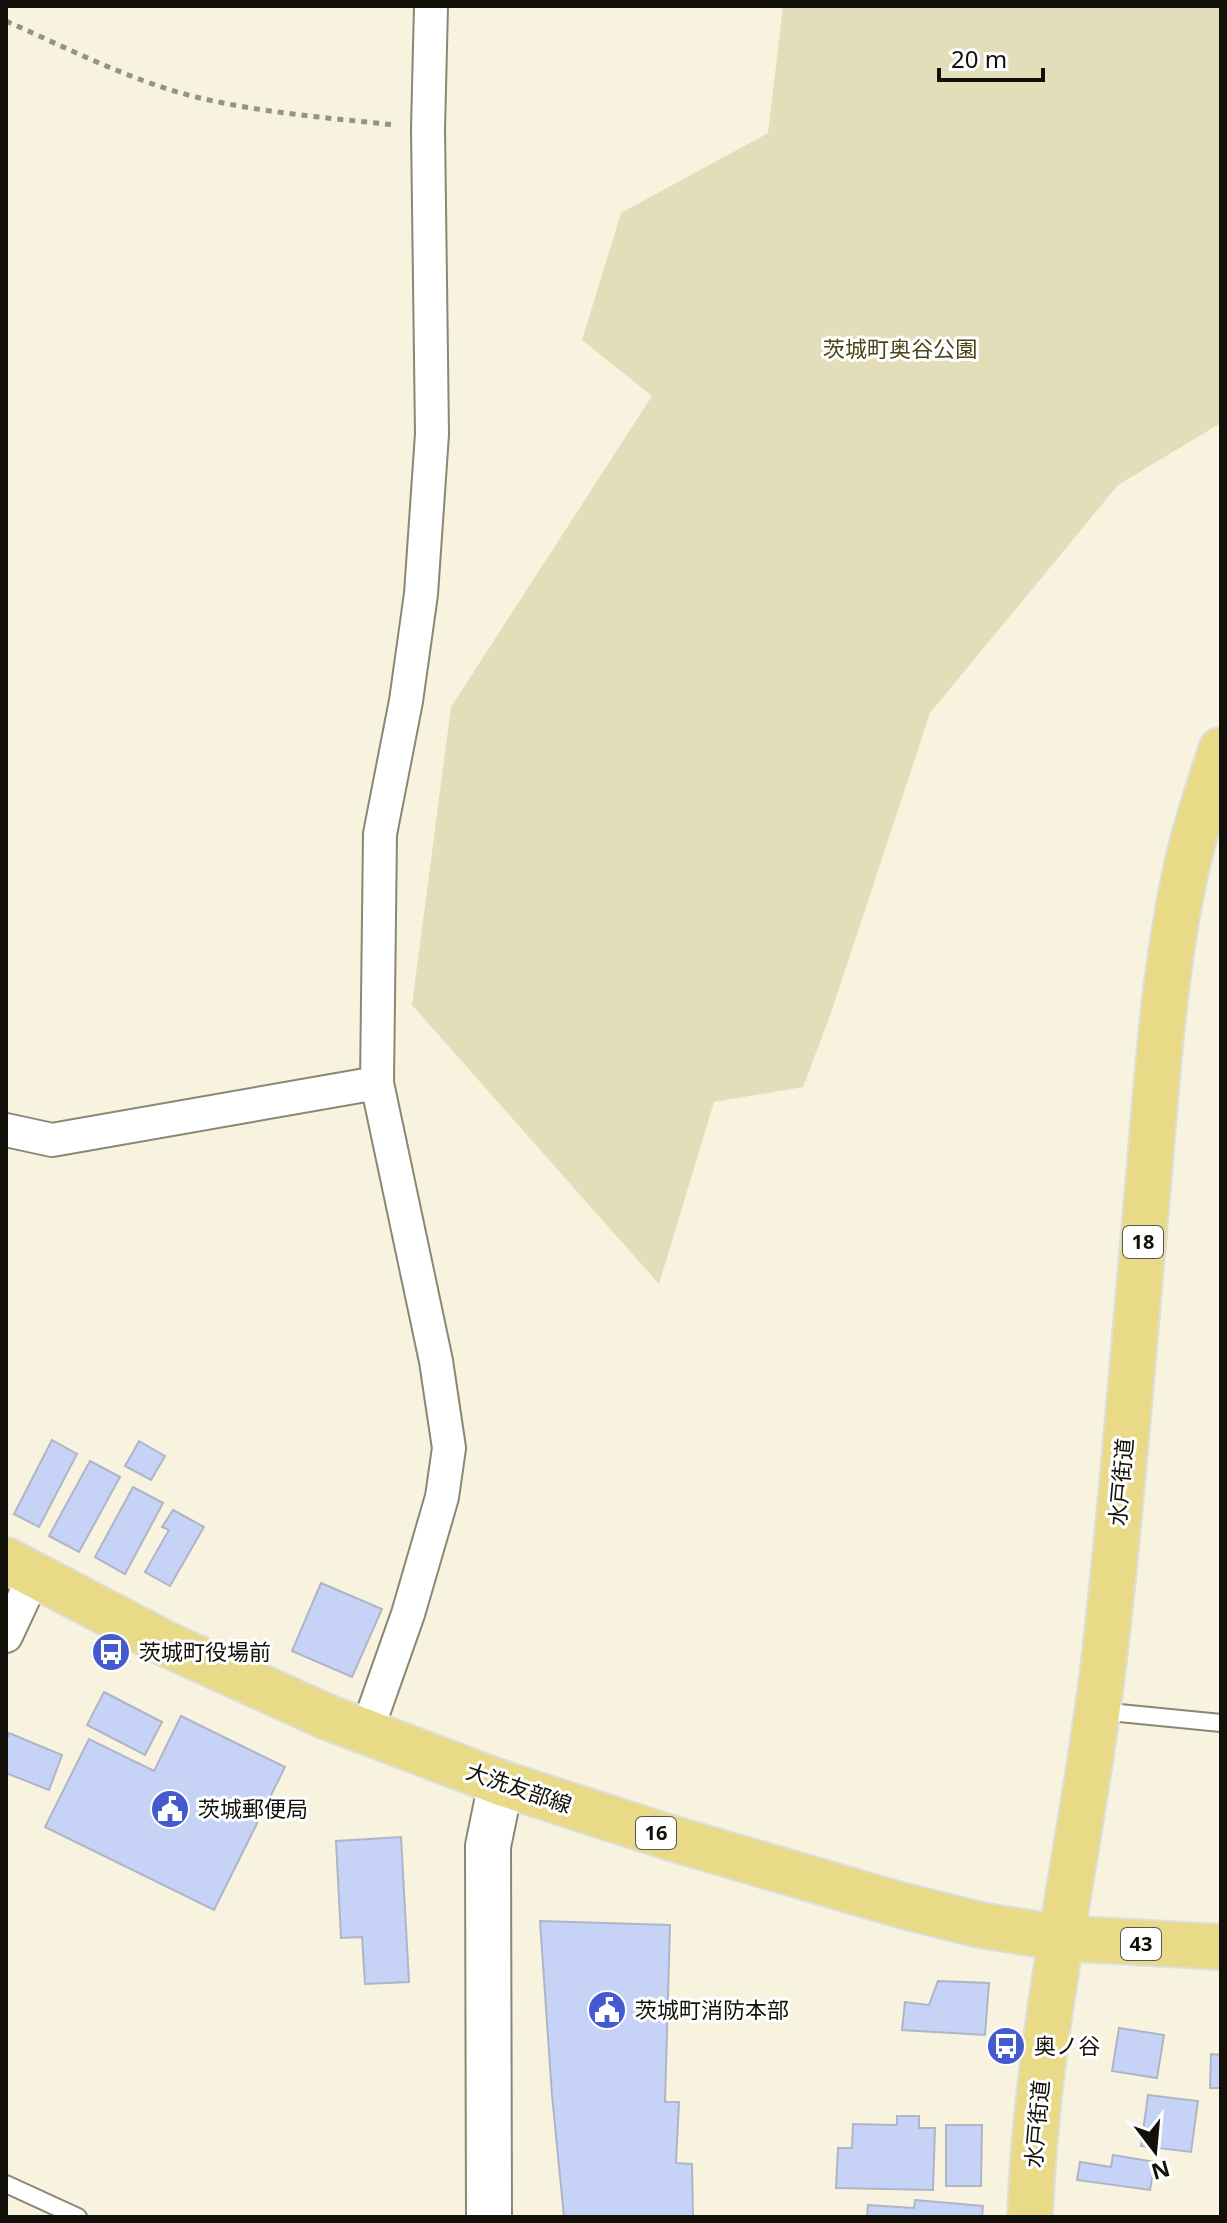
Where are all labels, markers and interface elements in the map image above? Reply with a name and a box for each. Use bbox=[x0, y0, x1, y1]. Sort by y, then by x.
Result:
scale bar bbox=[939, 32, 1043, 82]
text: 20 m bbox=[951, 42, 1007, 75]
park label: 茨城町奥谷公園 bbox=[823, 333, 977, 363]
road number: 18 bbox=[1123, 1226, 1163, 1258]
street label: 水戸街道 bbox=[1101, 1437, 1139, 1527]
bus stop icon: 茨城町役場前 bbox=[90, 1631, 132, 1673]
place label: 茨城町役場前 bbox=[139, 1636, 271, 1666]
street label: 大洗友部線 bbox=[462, 1755, 576, 1819]
public building icon: 茨城郵便局 bbox=[149, 1788, 191, 1830]
place label: 茨城郵便局 bbox=[198, 1793, 308, 1823]
road number: 16 bbox=[636, 1817, 676, 1849]
road number: 43 bbox=[1121, 1928, 1161, 1960]
public building icon: 茨城町消防本部 bbox=[586, 1989, 628, 2031]
place label: 茨城町消防本部 bbox=[635, 1994, 789, 2024]
bus stop icon: 奥ノ谷 bbox=[985, 2025, 1027, 2067]
place label: 奥ノ谷 bbox=[1034, 2030, 1100, 2060]
street label: 水戸街道 bbox=[1017, 2079, 1055, 2169]
north arrow bbox=[1115, 2111, 1195, 2191]
text: N bbox=[1148, 2154, 1174, 2188]

